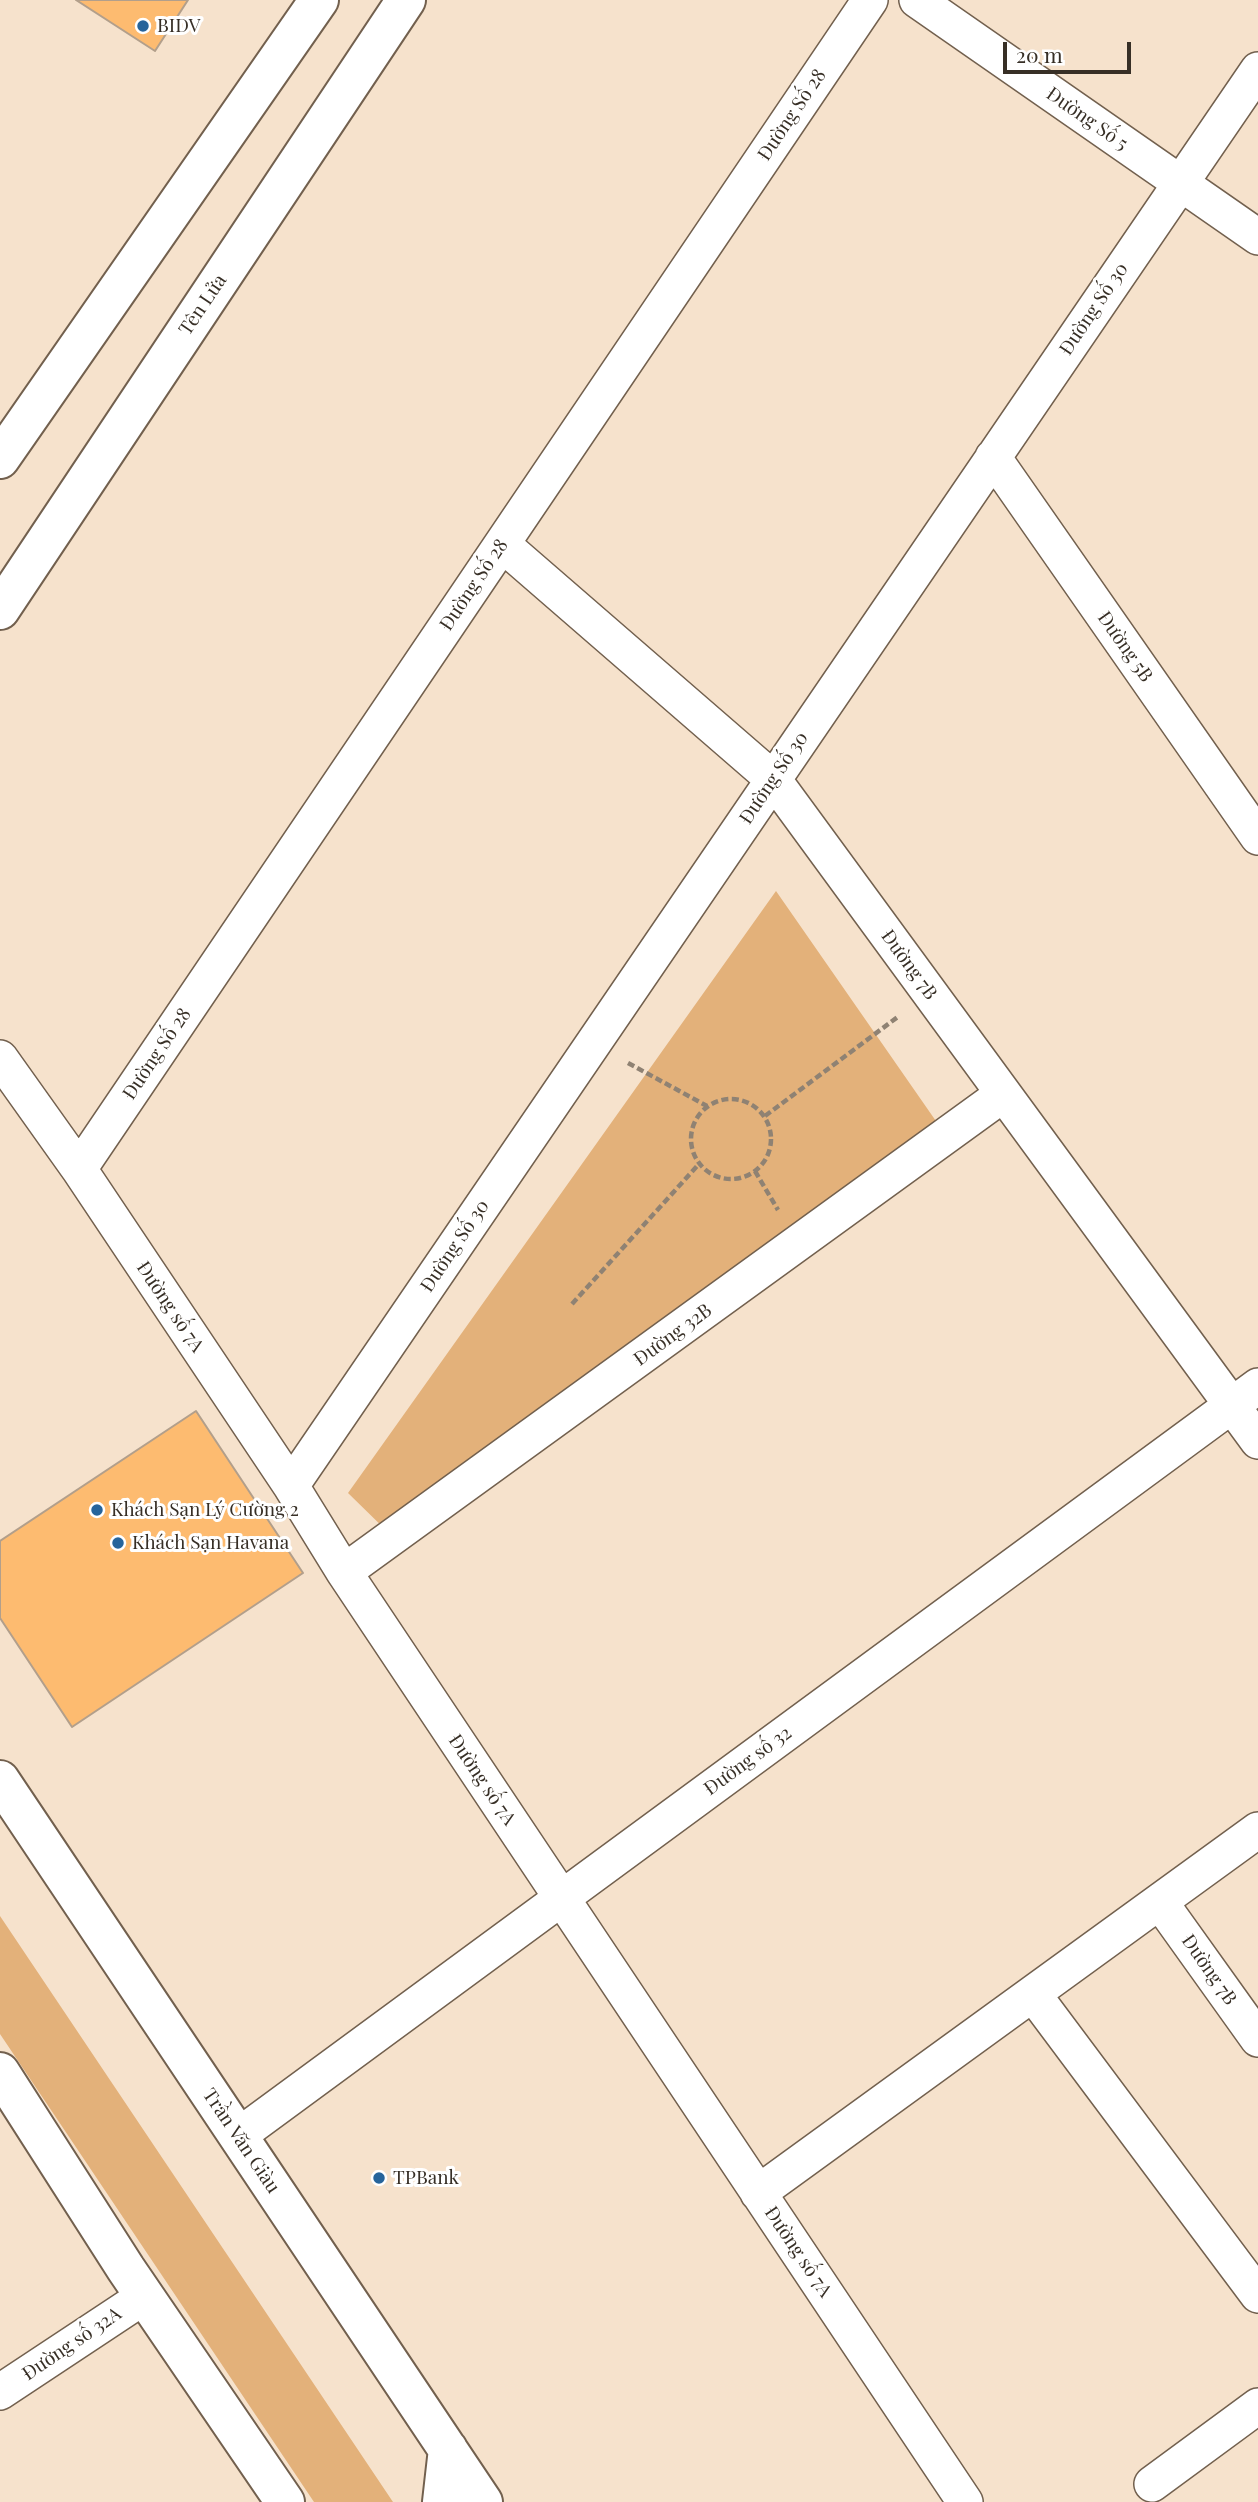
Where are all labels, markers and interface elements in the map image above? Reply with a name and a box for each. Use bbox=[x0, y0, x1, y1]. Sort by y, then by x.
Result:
place label: BIDV bbox=[157, 15, 201, 37]
marker: BIDV bbox=[135, 18, 151, 34]
scale bar bbox=[1006, 28, 1134, 72]
text: 20 m bbox=[1016, 40, 1063, 68]
street label: Đường Số 28 bbox=[753, 65, 831, 165]
street label: Đường Số 5 bbox=[1042, 83, 1132, 155]
street label: Đường Số 30 bbox=[1055, 258, 1133, 360]
street label: Tên Lửa bbox=[174, 270, 232, 340]
street label: Đường Số 28 bbox=[435, 535, 513, 635]
street label: Đường 5B bbox=[1092, 607, 1158, 687]
street label: Đường Số 30 bbox=[735, 727, 813, 829]
street label: Đường 7B bbox=[876, 926, 942, 1004]
street label: Đường Số 28 bbox=[118, 1004, 196, 1104]
street label: Đường Số 30 bbox=[416, 1195, 494, 1297]
street label: Đường số 7A bbox=[131, 1257, 209, 1357]
street label: Đường 32B bbox=[630, 1299, 716, 1371]
place label: Khách Sạn Lý Cường 2 bbox=[111, 1499, 299, 1521]
marker: Khách Sạn Lý Cường 2 bbox=[89, 1502, 105, 1518]
place label: Khách Sạn Havana bbox=[132, 1532, 289, 1554]
marker: Khách Sạn Havana bbox=[110, 1535, 126, 1551]
street label: Đường số 32 bbox=[700, 1722, 796, 1800]
street label: Đường số 7A bbox=[443, 1730, 521, 1830]
street label: Đường 7B bbox=[1177, 1930, 1241, 2010]
street label: Trần Văn Giàu bbox=[198, 2084, 284, 2198]
place label: TPBank bbox=[393, 2167, 459, 2189]
marker: TPBank bbox=[371, 2170, 387, 2186]
street label: Đường số 7A bbox=[759, 2202, 837, 2302]
street label: Đường số 32A bbox=[18, 2303, 126, 2385]

